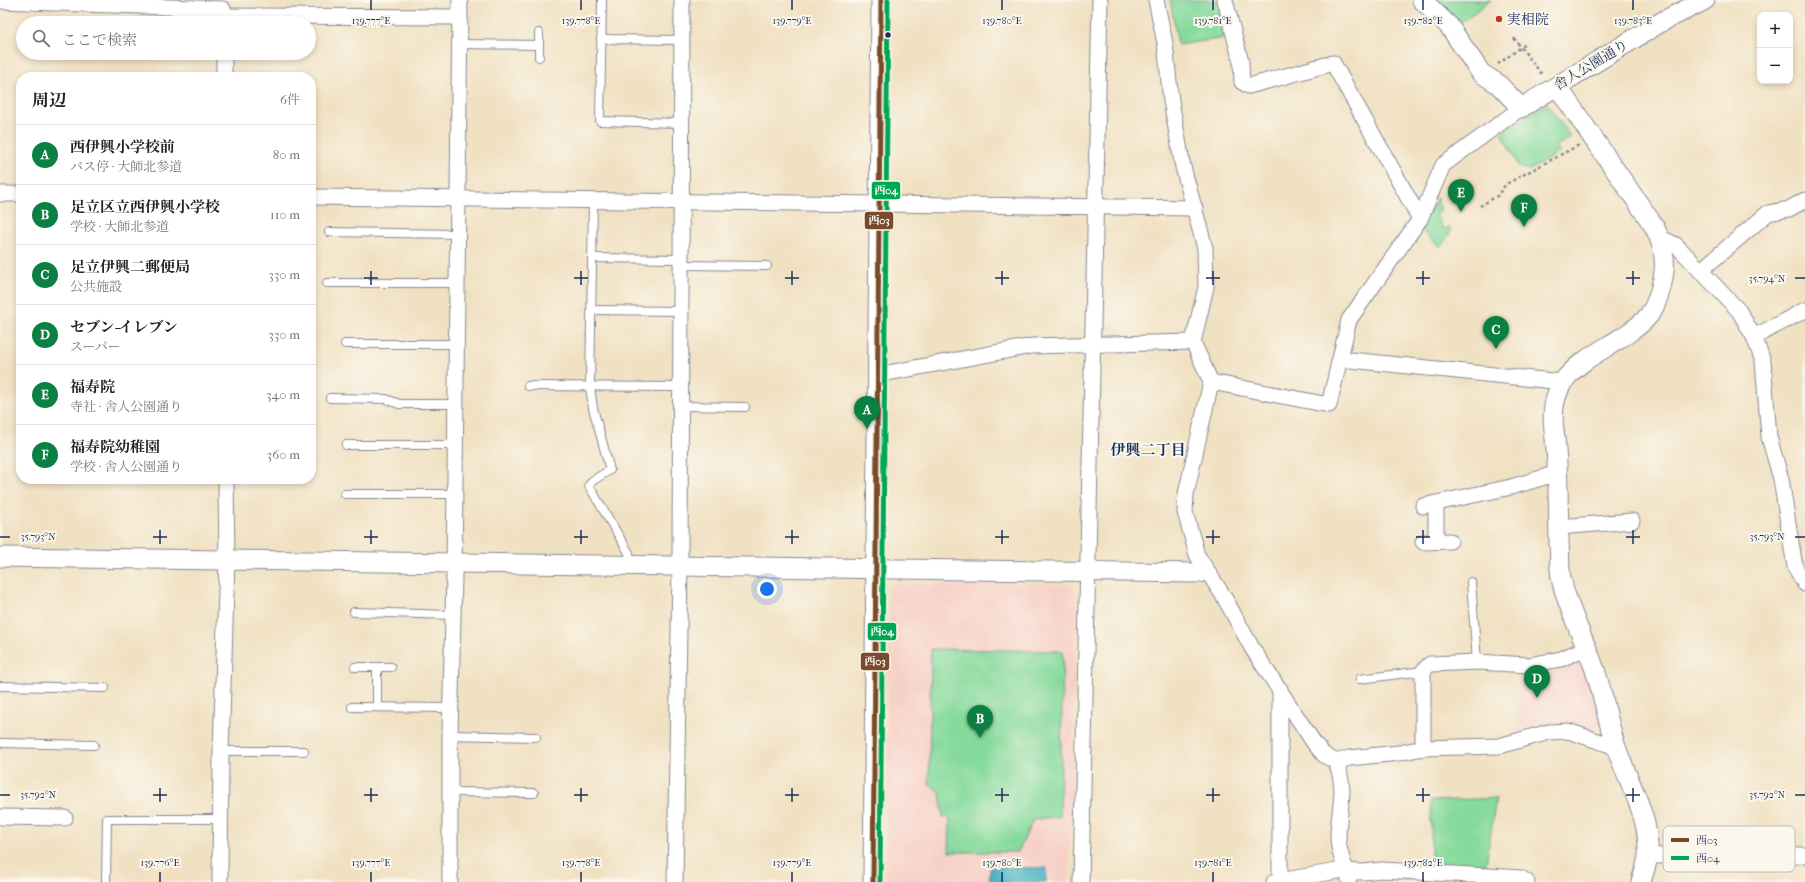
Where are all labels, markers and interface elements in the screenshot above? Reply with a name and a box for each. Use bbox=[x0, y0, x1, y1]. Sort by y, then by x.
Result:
place label: 実相院 bbox=[1507, 11, 1549, 28]
map controls bbox=[1757, 12, 1793, 84]
button: + bbox=[1757, 12, 1793, 48]
marker: 実相院 bbox=[1494, 14, 1504, 24]
text: 139.777°E bbox=[352, 15, 390, 27]
text: 139.778°E bbox=[562, 15, 600, 27]
text: 139.779°E bbox=[773, 15, 811, 27]
text: 139.780°E bbox=[982, 15, 1022, 27]
text: 139.781°E bbox=[1194, 15, 1232, 27]
text: 139.782°E bbox=[1403, 15, 1443, 27]
text: 139.783°E bbox=[1614, 15, 1652, 27]
search box bbox=[16, 16, 316, 60]
icon: search bbox=[30, 27, 52, 49]
unlabelled marker bbox=[883, 30, 893, 40]
text: ここで検索 bbox=[62, 31, 137, 49]
street label: 舎人公園通り bbox=[1551, 36, 1631, 94]
button: − bbox=[1757, 48, 1793, 84]
text: 周辺 bbox=[32, 90, 66, 110]
text: 6件 bbox=[280, 92, 300, 107]
text: 西伊興小学校前 bbox=[70, 138, 175, 156]
text: A bbox=[41, 147, 49, 162]
text: 80 m bbox=[273, 147, 300, 162]
text: バス停 · 大師北参道 bbox=[70, 159, 182, 174]
pin: E bbox=[1448, 179, 1474, 212]
line badge: 西04 bbox=[871, 181, 901, 200]
text: 西04 bbox=[874, 184, 898, 197]
pin: F bbox=[1511, 194, 1537, 227]
text: 足立区立西伊興小学校 bbox=[70, 198, 220, 216]
text: B bbox=[41, 207, 49, 222]
text: 110 m bbox=[270, 207, 300, 222]
line badge: 西03 bbox=[864, 211, 894, 230]
text: 西03 bbox=[868, 214, 890, 227]
text: 学校 · 大師北参道 bbox=[70, 219, 169, 234]
text: 足立伊興二郵便局 bbox=[70, 258, 190, 276]
text: C bbox=[41, 267, 49, 282]
text: 330 m bbox=[269, 267, 300, 282]
text: 35.794°N bbox=[1749, 273, 1786, 285]
text: 公共施設 bbox=[70, 279, 122, 294]
pin: C bbox=[1483, 316, 1509, 349]
text: セブン-イレブン bbox=[70, 318, 178, 336]
text: D bbox=[40, 327, 50, 342]
text: 330 m bbox=[269, 327, 300, 342]
text: スーパー bbox=[70, 339, 121, 354]
text: 福寿院 bbox=[70, 378, 115, 396]
text: E bbox=[41, 387, 49, 402]
text: 340 m bbox=[266, 387, 300, 402]
pin: A bbox=[854, 396, 880, 429]
text: 寺社 · 舎人公園通り bbox=[70, 399, 182, 414]
text: 福寿院幼稚園 bbox=[70, 438, 160, 456]
district label: 伊興二丁目 bbox=[1110, 441, 1186, 459]
text: F bbox=[42, 447, 48, 462]
text: 360 m bbox=[267, 447, 300, 462]
text: 学校 · 舎人公園通り bbox=[70, 459, 182, 474]
text: 35.793°N bbox=[20, 531, 56, 543]
text: 35.793°N bbox=[1749, 531, 1785, 543]
your location bbox=[757, 579, 777, 599]
line badge: 西04 bbox=[867, 622, 897, 641]
text: 西04 bbox=[870, 625, 894, 638]
line badge: 西03 bbox=[860, 652, 890, 671]
text: 西03 bbox=[864, 655, 886, 668]
pin: D bbox=[1524, 665, 1550, 698]
pin: B bbox=[967, 705, 993, 738]
text: 35.792°N bbox=[20, 789, 57, 801]
text: 35.792°N bbox=[1749, 789, 1786, 801]
legend bbox=[1663, 826, 1795, 872]
text: 西03 bbox=[1696, 834, 1718, 847]
text: 西04 bbox=[1696, 852, 1720, 865]
text: 139.776°E bbox=[140, 857, 180, 869]
text: 139.777°E bbox=[352, 857, 390, 869]
text: 139.778°E bbox=[562, 857, 600, 869]
text: 139.779°E bbox=[773, 857, 811, 869]
text: 139.780°E bbox=[982, 857, 1022, 869]
text: 139.781°E bbox=[1194, 857, 1232, 869]
text: 139.782°E bbox=[1403, 857, 1443, 869]

